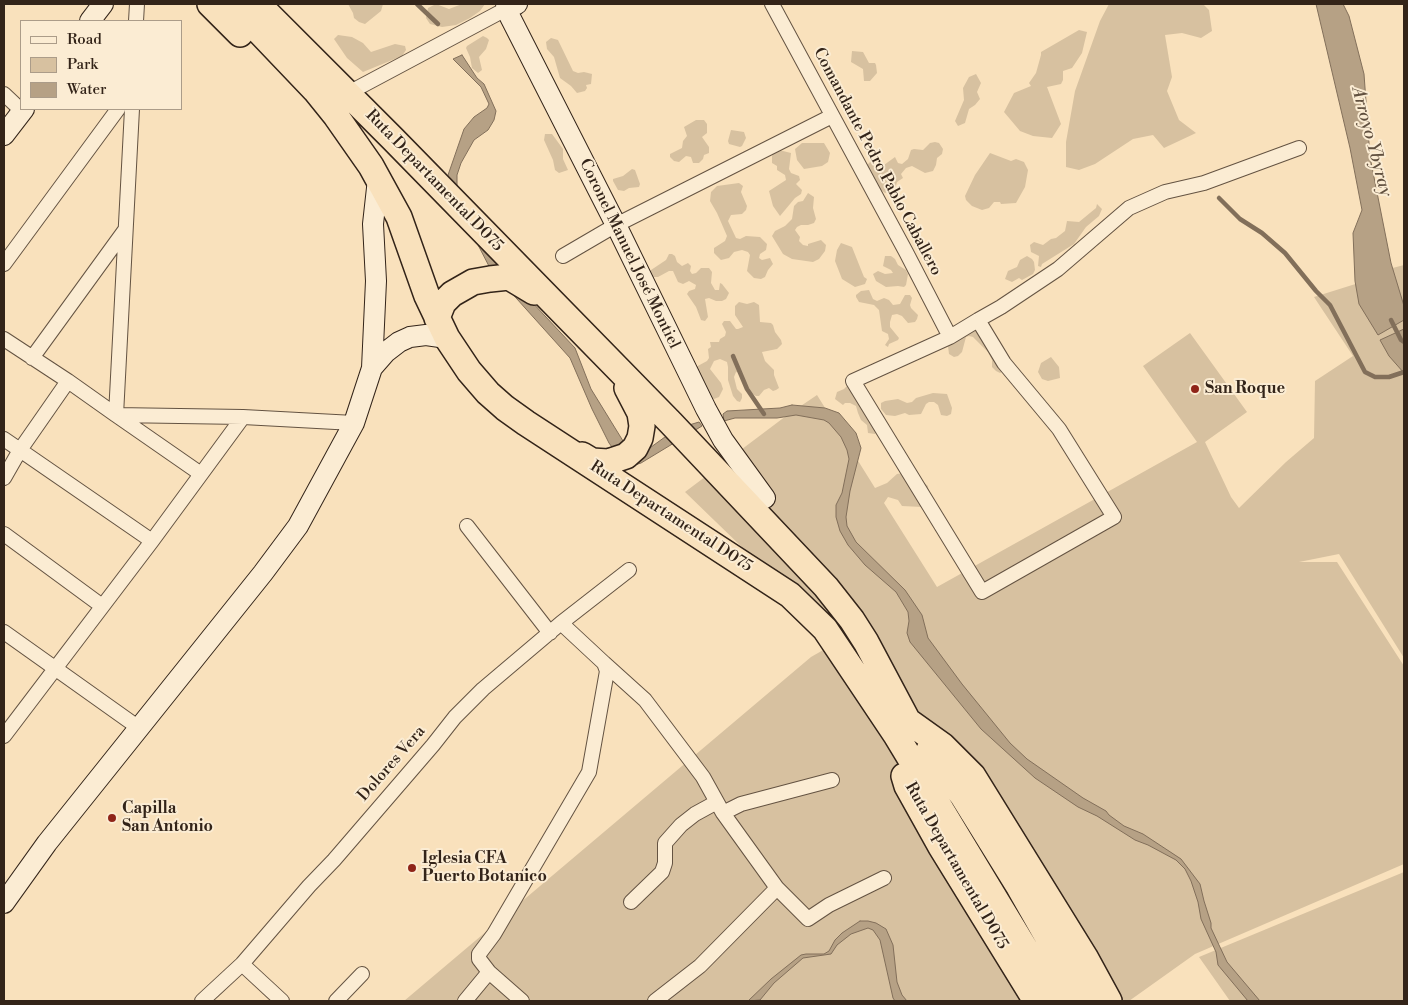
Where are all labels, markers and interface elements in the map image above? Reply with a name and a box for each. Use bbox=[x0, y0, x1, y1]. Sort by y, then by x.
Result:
legend bbox=[20, 20, 182, 110]
text: Road bbox=[67, 30, 102, 49]
street label: Comandante Pedro Pablo Caballero bbox=[809, 45, 945, 279]
text: Park bbox=[67, 55, 98, 74]
text: Water bbox=[67, 80, 106, 99]
water label: Arroyo Ybyray bbox=[1346, 85, 1396, 199]
street label: Ruta Departamental D075 bbox=[361, 106, 507, 256]
street label: Coronel Manuel José Montiel bbox=[575, 156, 683, 352]
place label: San Roque bbox=[1205, 379, 1285, 399]
marker: San Roque bbox=[1189, 383, 1201, 395]
street label: Ruta Departamental D075 bbox=[586, 457, 756, 577]
street label: Dolores Vera bbox=[354, 722, 430, 806]
street label: Ruta Departamental D075 bbox=[900, 779, 1012, 953]
place label: Capilla San Antonio bbox=[122, 799, 213, 837]
marker: Capilla San Antonio bbox=[106, 812, 118, 824]
place label: Iglesia CFA Puerto Botanico bbox=[422, 849, 547, 887]
marker: Iglesia CFA Puerto Botanico bbox=[406, 862, 418, 874]

